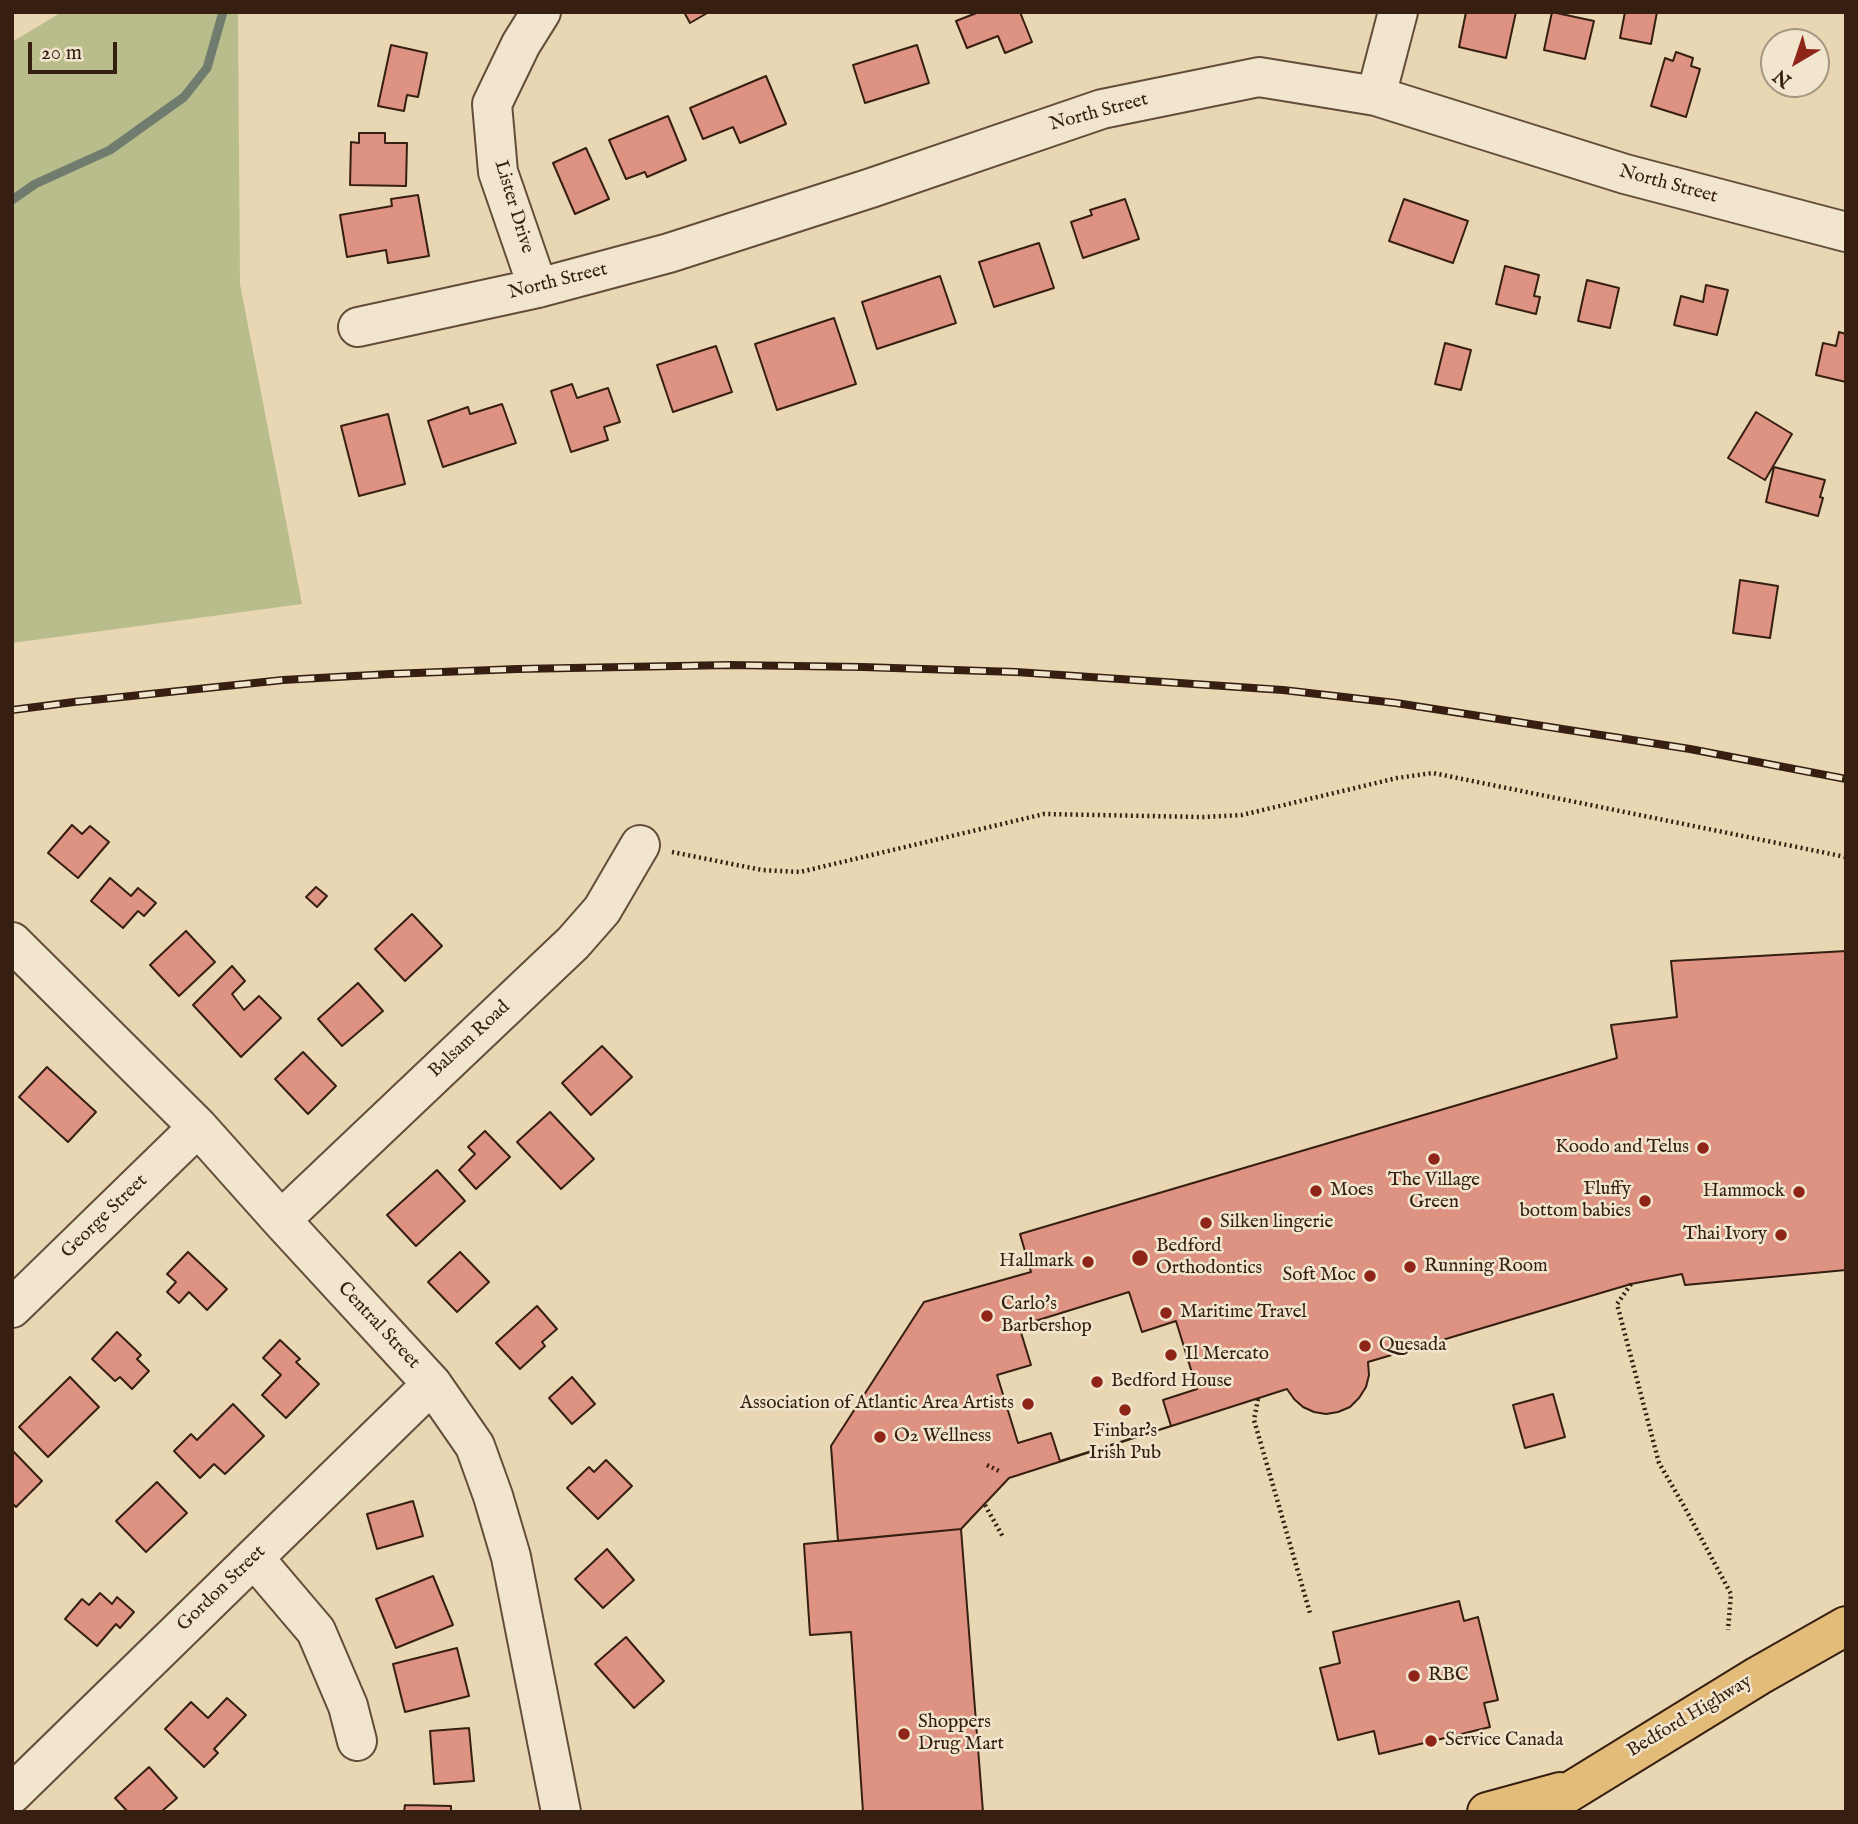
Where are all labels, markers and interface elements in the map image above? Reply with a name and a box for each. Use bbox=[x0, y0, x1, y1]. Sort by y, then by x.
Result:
scale bar bbox=[32, 28, 121, 72]
north arrow bbox=[1760, 28, 1830, 98]
text: 20 m bbox=[41, 40, 82, 67]
text: N bbox=[1769, 63, 1797, 92]
street label: North Street bbox=[1047, 89, 1151, 137]
street label: Lister Drive bbox=[488, 158, 538, 256]
street label: North Street bbox=[1616, 161, 1720, 209]
street label: North Street bbox=[506, 259, 610, 305]
street label: Balsam Road bbox=[425, 997, 515, 1083]
place label: Koodo and Telus bbox=[1555, 1137, 1689, 1159]
marker: Koodo and Telus bbox=[1695, 1140, 1711, 1156]
marker: The Village Green bbox=[1426, 1151, 1442, 1167]
street label: George Street bbox=[57, 1170, 153, 1264]
place label: The Village Green bbox=[1388, 1170, 1480, 1214]
place label: Fluffy bottom babies bbox=[1520, 1179, 1631, 1223]
place label: Moes bbox=[1330, 1180, 1373, 1202]
place label: Hammock bbox=[1703, 1181, 1785, 1203]
marker: Moes bbox=[1308, 1183, 1324, 1199]
marker: Hammock bbox=[1791, 1184, 1807, 1200]
marker: Fluffy bottom babies bbox=[1637, 1193, 1653, 1209]
place label: Silken lingerie bbox=[1220, 1212, 1333, 1234]
marker: Silken lingerie bbox=[1198, 1215, 1214, 1231]
place label: Thai Ivory bbox=[1683, 1224, 1767, 1246]
marker: Thai Ivory bbox=[1773, 1227, 1789, 1243]
place label: Bedford Orthodontics bbox=[1156, 1236, 1262, 1280]
marker: Bedford Orthodontics bbox=[1130, 1248, 1150, 1268]
place label: Hallmark bbox=[999, 1251, 1074, 1273]
marker: Hallmark bbox=[1080, 1254, 1096, 1270]
place label: Running Room bbox=[1424, 1256, 1548, 1278]
marker: Running Room bbox=[1402, 1259, 1418, 1275]
place label: Soft Moc bbox=[1282, 1265, 1356, 1287]
marker: Soft Moc bbox=[1362, 1268, 1378, 1284]
street label: Central Street bbox=[332, 1278, 424, 1374]
place label: Carlo's Barbershop bbox=[1001, 1294, 1092, 1338]
place label: Maritime Travel bbox=[1180, 1302, 1307, 1324]
marker: Maritime Travel bbox=[1158, 1305, 1174, 1321]
marker: Carlo's Barbershop bbox=[979, 1308, 995, 1324]
place label: Quesada bbox=[1379, 1335, 1446, 1357]
marker: Quesada bbox=[1357, 1338, 1373, 1354]
place label: Il Mercato bbox=[1185, 1344, 1269, 1366]
marker: Il Mercato bbox=[1163, 1347, 1179, 1363]
place label: Bedford House bbox=[1111, 1371, 1232, 1393]
marker: Bedford House bbox=[1089, 1374, 1105, 1390]
place label: Association of Atlantic Area Artists bbox=[740, 1393, 1014, 1415]
marker: Association of Atlantic Area Artists bbox=[1020, 1396, 1036, 1412]
marker: Finbar's Irish Pub bbox=[1117, 1402, 1133, 1418]
place label: Finbar's Irish Pub bbox=[1089, 1421, 1161, 1465]
place label: O2 Wellness bbox=[894, 1426, 991, 1448]
marker: O2 Wellness bbox=[872, 1429, 888, 1445]
street label: Gordon Street bbox=[173, 1541, 271, 1637]
place label: RBC bbox=[1428, 1665, 1469, 1687]
marker: RBC bbox=[1406, 1668, 1422, 1684]
street label: Bedford Highway bbox=[1624, 1671, 1756, 1763]
place label: Shoppers Drug Mart bbox=[918, 1712, 1004, 1756]
marker: Shoppers Drug Mart bbox=[896, 1726, 912, 1742]
place label: Service Canada bbox=[1445, 1730, 1563, 1752]
marker: Service Canada bbox=[1423, 1733, 1439, 1749]

